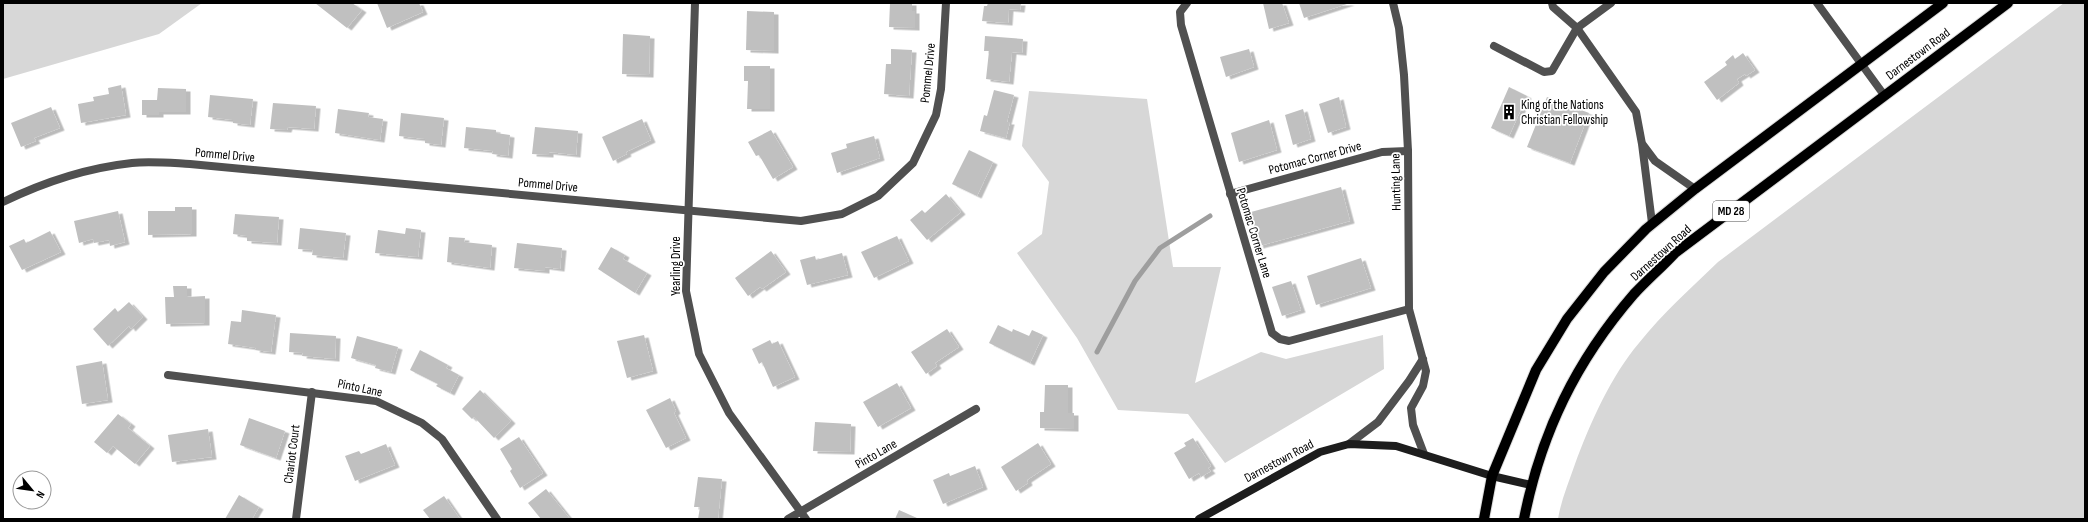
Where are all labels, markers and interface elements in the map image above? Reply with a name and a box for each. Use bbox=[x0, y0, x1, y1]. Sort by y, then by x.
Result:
street label: Darnestown Road bbox=[1883, 25, 1953, 83]
street label: Pommel Drive bbox=[917, 42, 939, 104]
place label: King of the Nations Christian Fellowship bbox=[1521, 97, 1608, 128]
building icon: King of the Nations Christian Fellowship bbox=[1500, 103, 1518, 121]
street label: Potomac Corner Drive bbox=[1267, 138, 1363, 178]
street label: Pommel Drive bbox=[194, 144, 256, 166]
street label: Hunting Lane bbox=[1387, 153, 1405, 211]
street label: Pommel Drive bbox=[517, 174, 579, 196]
street label: Potomac Corner Lane bbox=[1233, 186, 1275, 280]
road number: MD 28 bbox=[1713, 201, 1749, 221]
street label: Darnestown Road bbox=[1627, 222, 1695, 284]
street label: Yearling Drive bbox=[668, 236, 684, 296]
street label: Pinto Lane bbox=[336, 375, 384, 401]
street label: Chariot Court bbox=[280, 424, 304, 484]
street label: Pinto Lane bbox=[852, 436, 900, 472]
street label: Darnestown Road bbox=[1242, 436, 1316, 486]
north arrow bbox=[12, 470, 52, 510]
text: N bbox=[33, 489, 47, 500]

